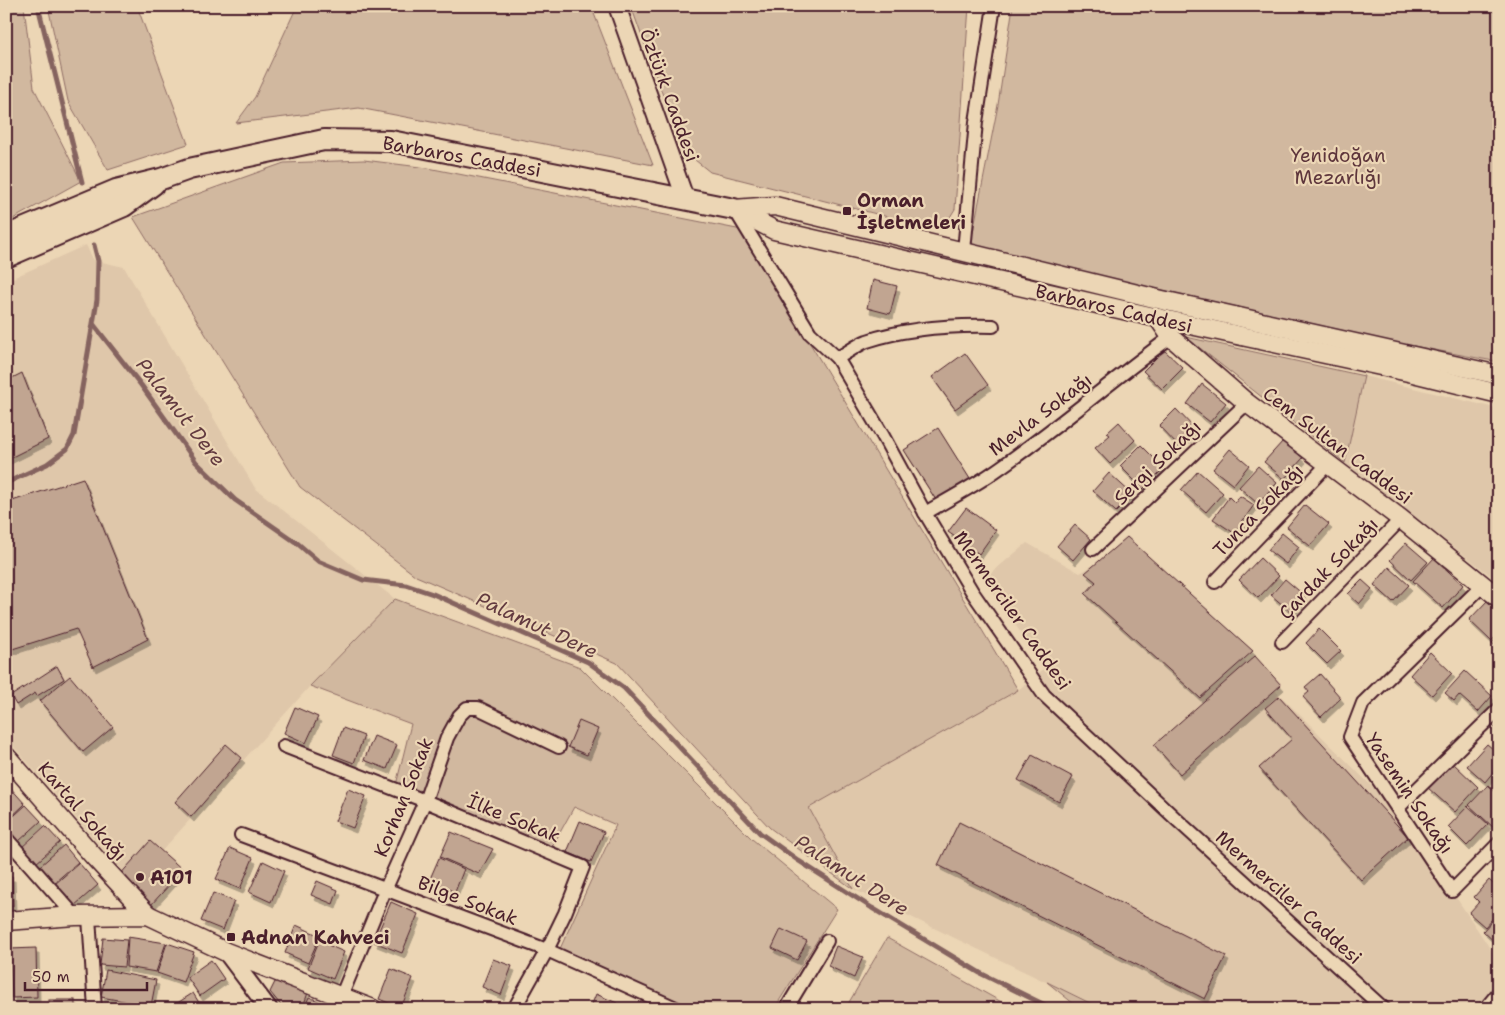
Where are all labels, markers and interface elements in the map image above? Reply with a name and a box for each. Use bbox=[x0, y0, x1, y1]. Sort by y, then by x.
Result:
street label: Öztürk Caddesi bbox=[634, 25, 705, 165]
street label: Barbaros Caddesi bbox=[381, 130, 543, 183]
park label: Yenidoğan Mezarlığı bbox=[1290, 143, 1386, 190]
place label: Orman İşletmeleri bbox=[857, 188, 966, 235]
marker: Orman İşletmeleri bbox=[841, 205, 853, 217]
street label: Barbaros Caddesi bbox=[1033, 278, 1195, 339]
water label: Palamut Dere bbox=[130, 352, 232, 472]
street label: Mevla Sokağı bbox=[984, 367, 1097, 461]
street label: Cem Sultan Caddesi bbox=[1258, 381, 1417, 510]
street label: Sergi Sokağı bbox=[1108, 414, 1206, 510]
street label: Tunca Sokağı bbox=[1208, 459, 1309, 562]
street label: Çardak Sokağı bbox=[1273, 512, 1383, 625]
street label: Mermerciler Caddesi bbox=[948, 526, 1077, 695]
water label: Palamut Dere bbox=[472, 586, 602, 664]
street label: Yasemin Sokağı bbox=[1360, 728, 1459, 859]
street label: Korhan Sokak bbox=[368, 733, 439, 861]
street label: Kartal Sokağı bbox=[33, 756, 133, 866]
street label: İlke Sokak bbox=[463, 788, 564, 849]
street label: Mermerciler Caddesi bbox=[1210, 825, 1367, 970]
water label: Palamut Dere bbox=[790, 828, 914, 922]
place label: A101 bbox=[150, 865, 193, 890]
street label: Bilge Sokak bbox=[414, 870, 522, 931]
marker: A101 bbox=[134, 871, 146, 883]
place label: Adnan Kahveci bbox=[241, 925, 390, 950]
marker: Adnan Kahveci bbox=[225, 931, 237, 943]
scale bar bbox=[25, 960, 148, 992]
text: 50 m bbox=[32, 967, 70, 987]

